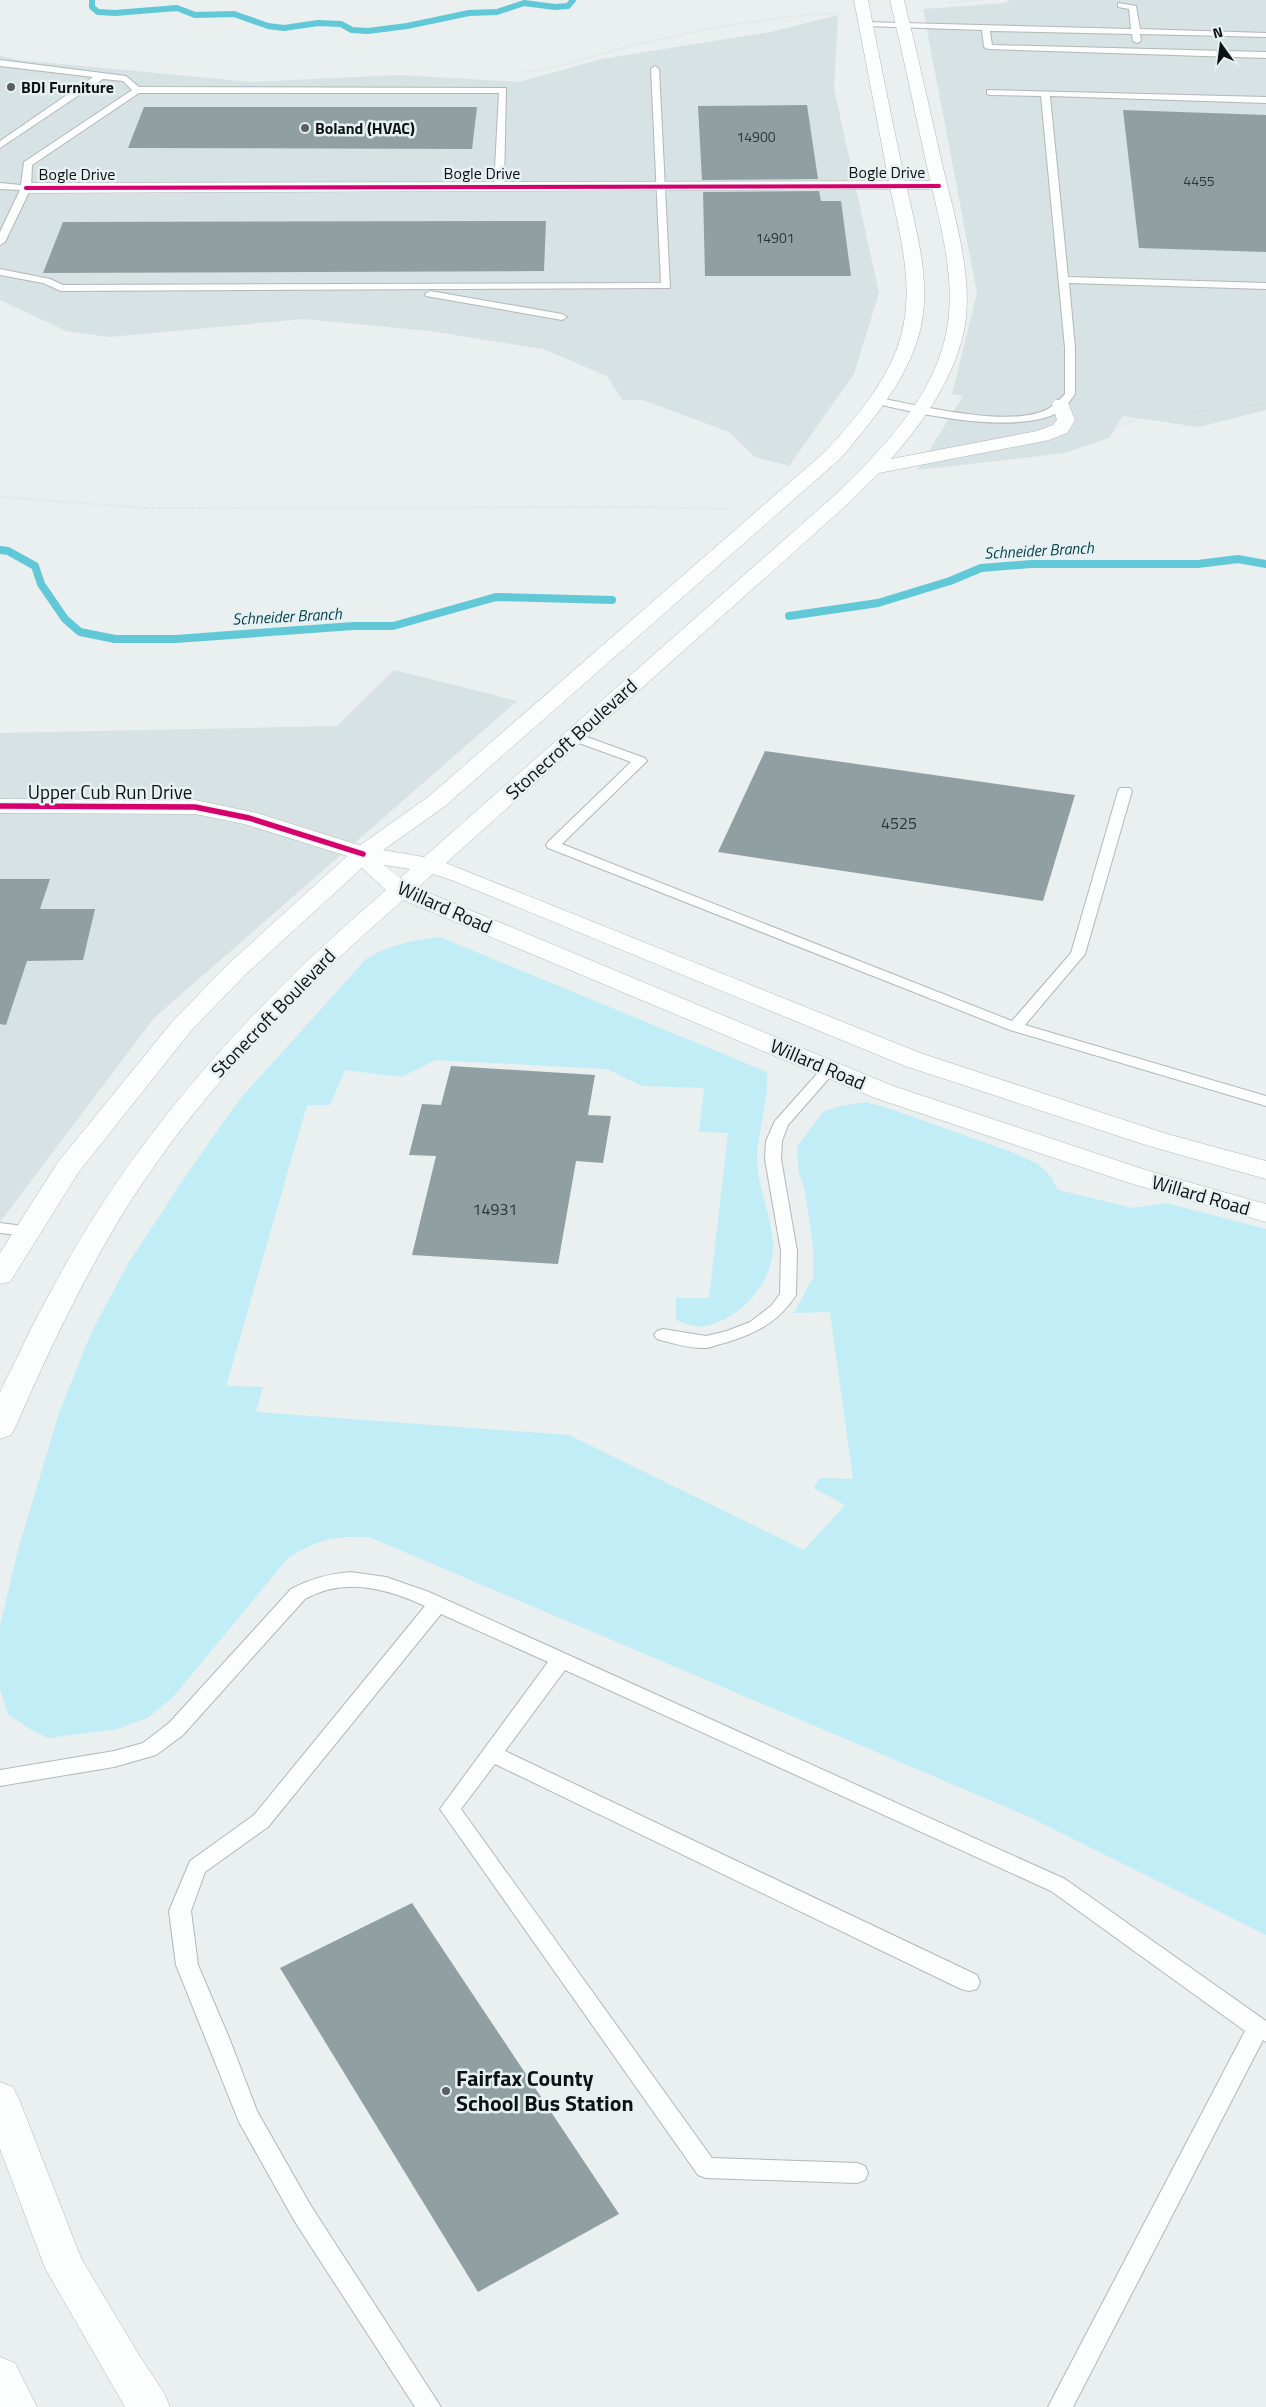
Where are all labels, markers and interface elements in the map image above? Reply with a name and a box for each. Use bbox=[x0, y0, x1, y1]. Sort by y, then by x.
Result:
north arrow bbox=[1196, 20, 1246, 70]
text: N bbox=[1210, 21, 1225, 43]
place label: BDI Furniture bbox=[21, 75, 114, 99]
marker: BDI Furniture bbox=[5, 81, 17, 93]
place label: Boland (HVAC) bbox=[315, 116, 415, 140]
marker: Boland (HVAC) bbox=[299, 122, 311, 134]
house number: 14900 bbox=[736, 126, 776, 147]
street label: Bogle Drive bbox=[849, 160, 925, 184]
street label: Bogle Drive bbox=[444, 161, 520, 185]
street label: Bogle Drive bbox=[39, 162, 115, 186]
house number: 4455 bbox=[1183, 170, 1215, 191]
house number: 14901 bbox=[755, 227, 795, 248]
water label: Schneider Branch bbox=[984, 535, 1095, 565]
water label: Schneider Branch bbox=[232, 601, 343, 631]
street label: Stonecroft Boulevard bbox=[498, 671, 643, 806]
street label: Upper Cub Run Drive bbox=[28, 777, 192, 806]
house number: 4525 bbox=[881, 811, 917, 835]
street label: Willard Road bbox=[393, 873, 497, 940]
street label: Stonecroft Boulevard bbox=[204, 942, 342, 1084]
street label: Willard Road bbox=[766, 1030, 870, 1097]
street label: Willard Road bbox=[1149, 1167, 1254, 1222]
house number: 14931 bbox=[473, 1197, 517, 1221]
place label: Fairfax County School Bus Station bbox=[456, 2061, 634, 2120]
marker: Fairfax County School Bus Station bbox=[440, 2085, 452, 2097]

